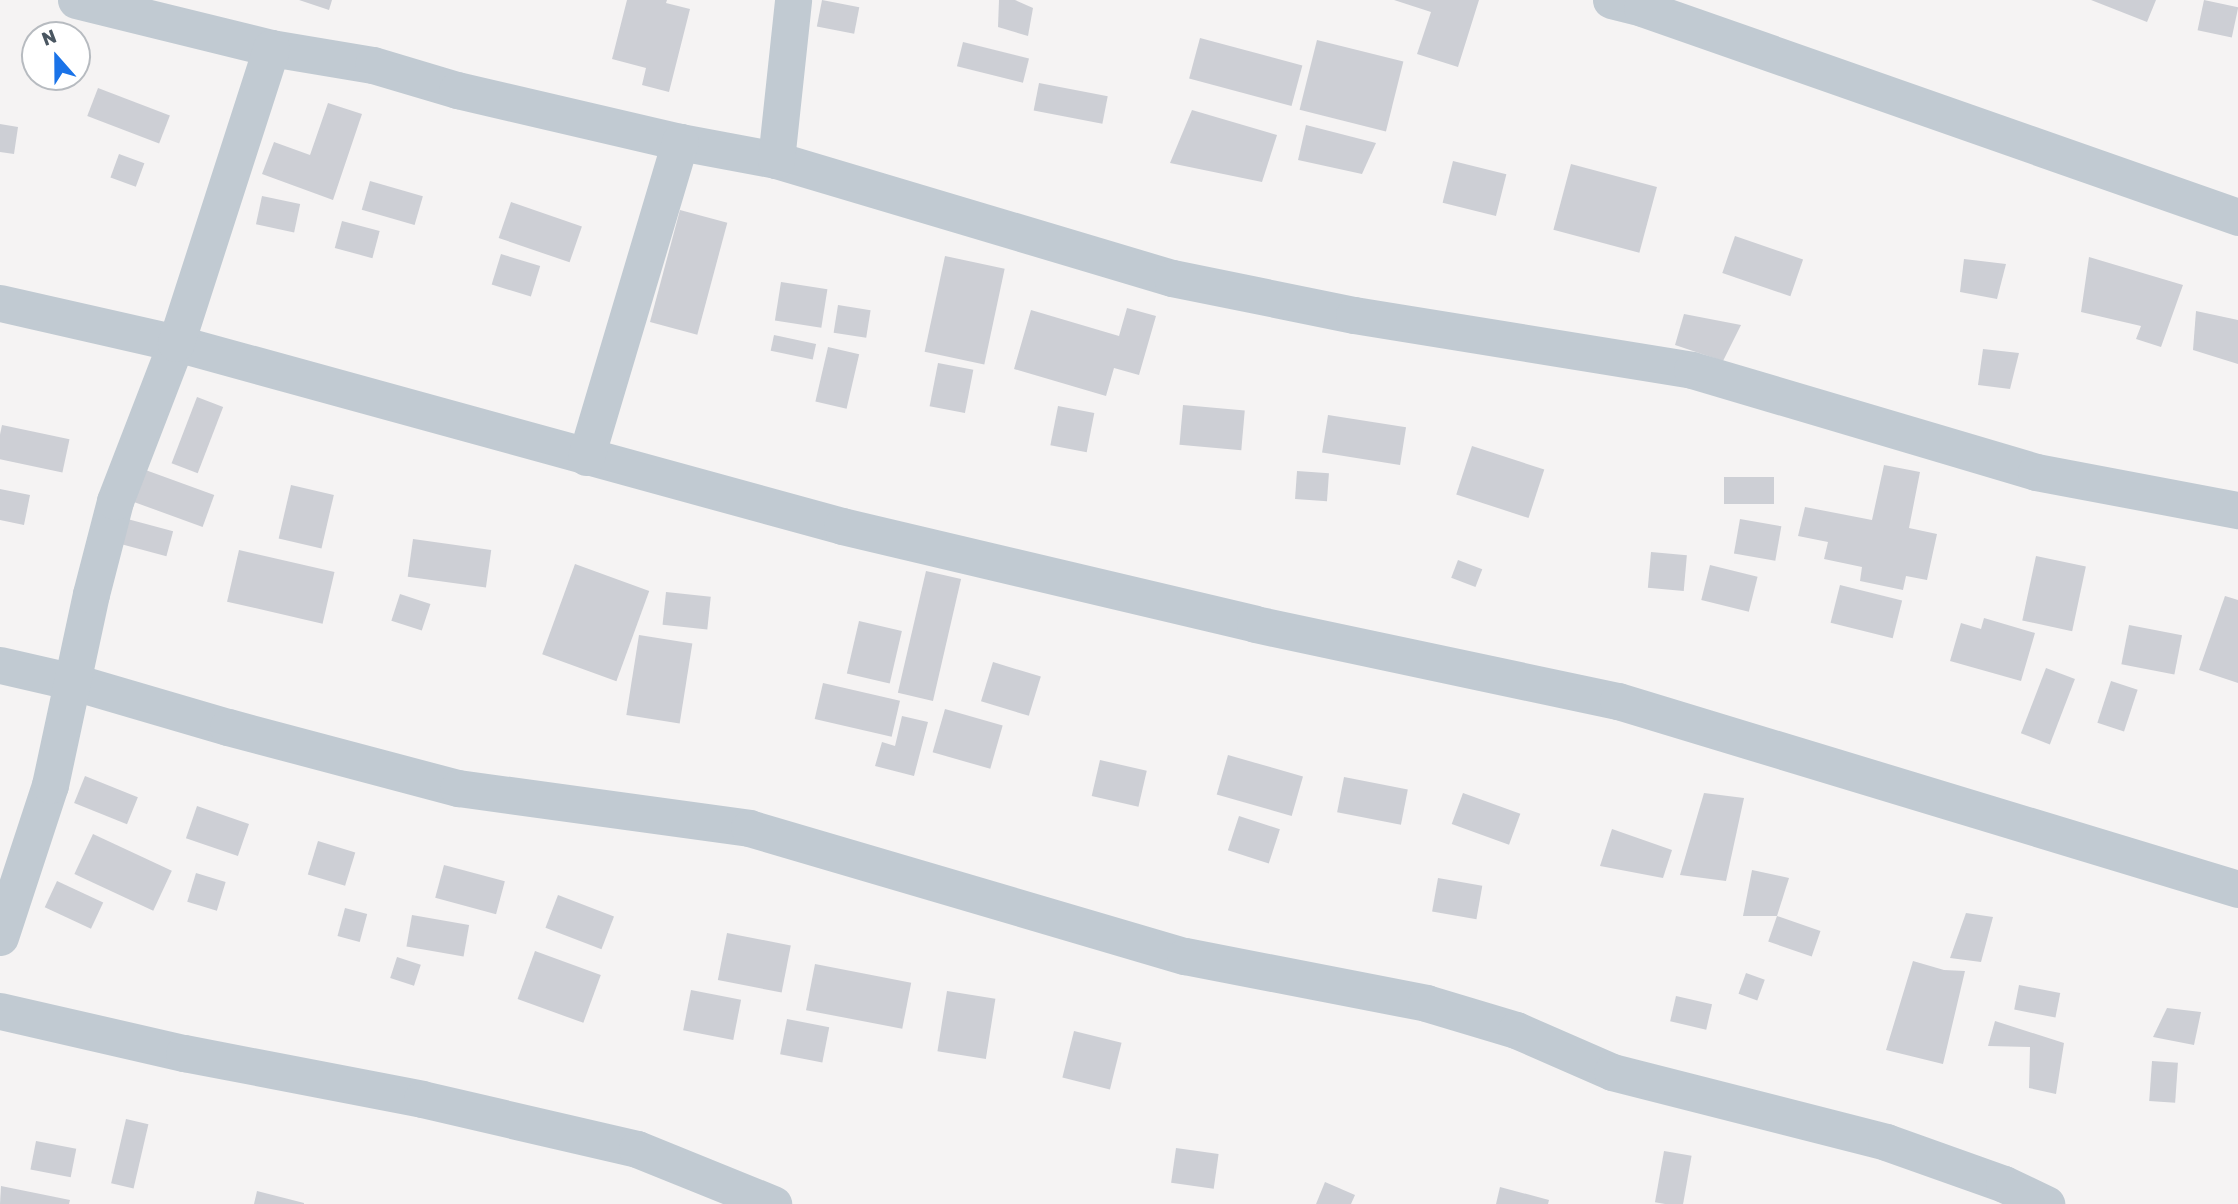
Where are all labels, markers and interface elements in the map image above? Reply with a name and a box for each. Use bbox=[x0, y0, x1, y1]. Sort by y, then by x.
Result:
north arrow bbox=[21, 21, 91, 91]
text: N bbox=[39, 25, 60, 51]

